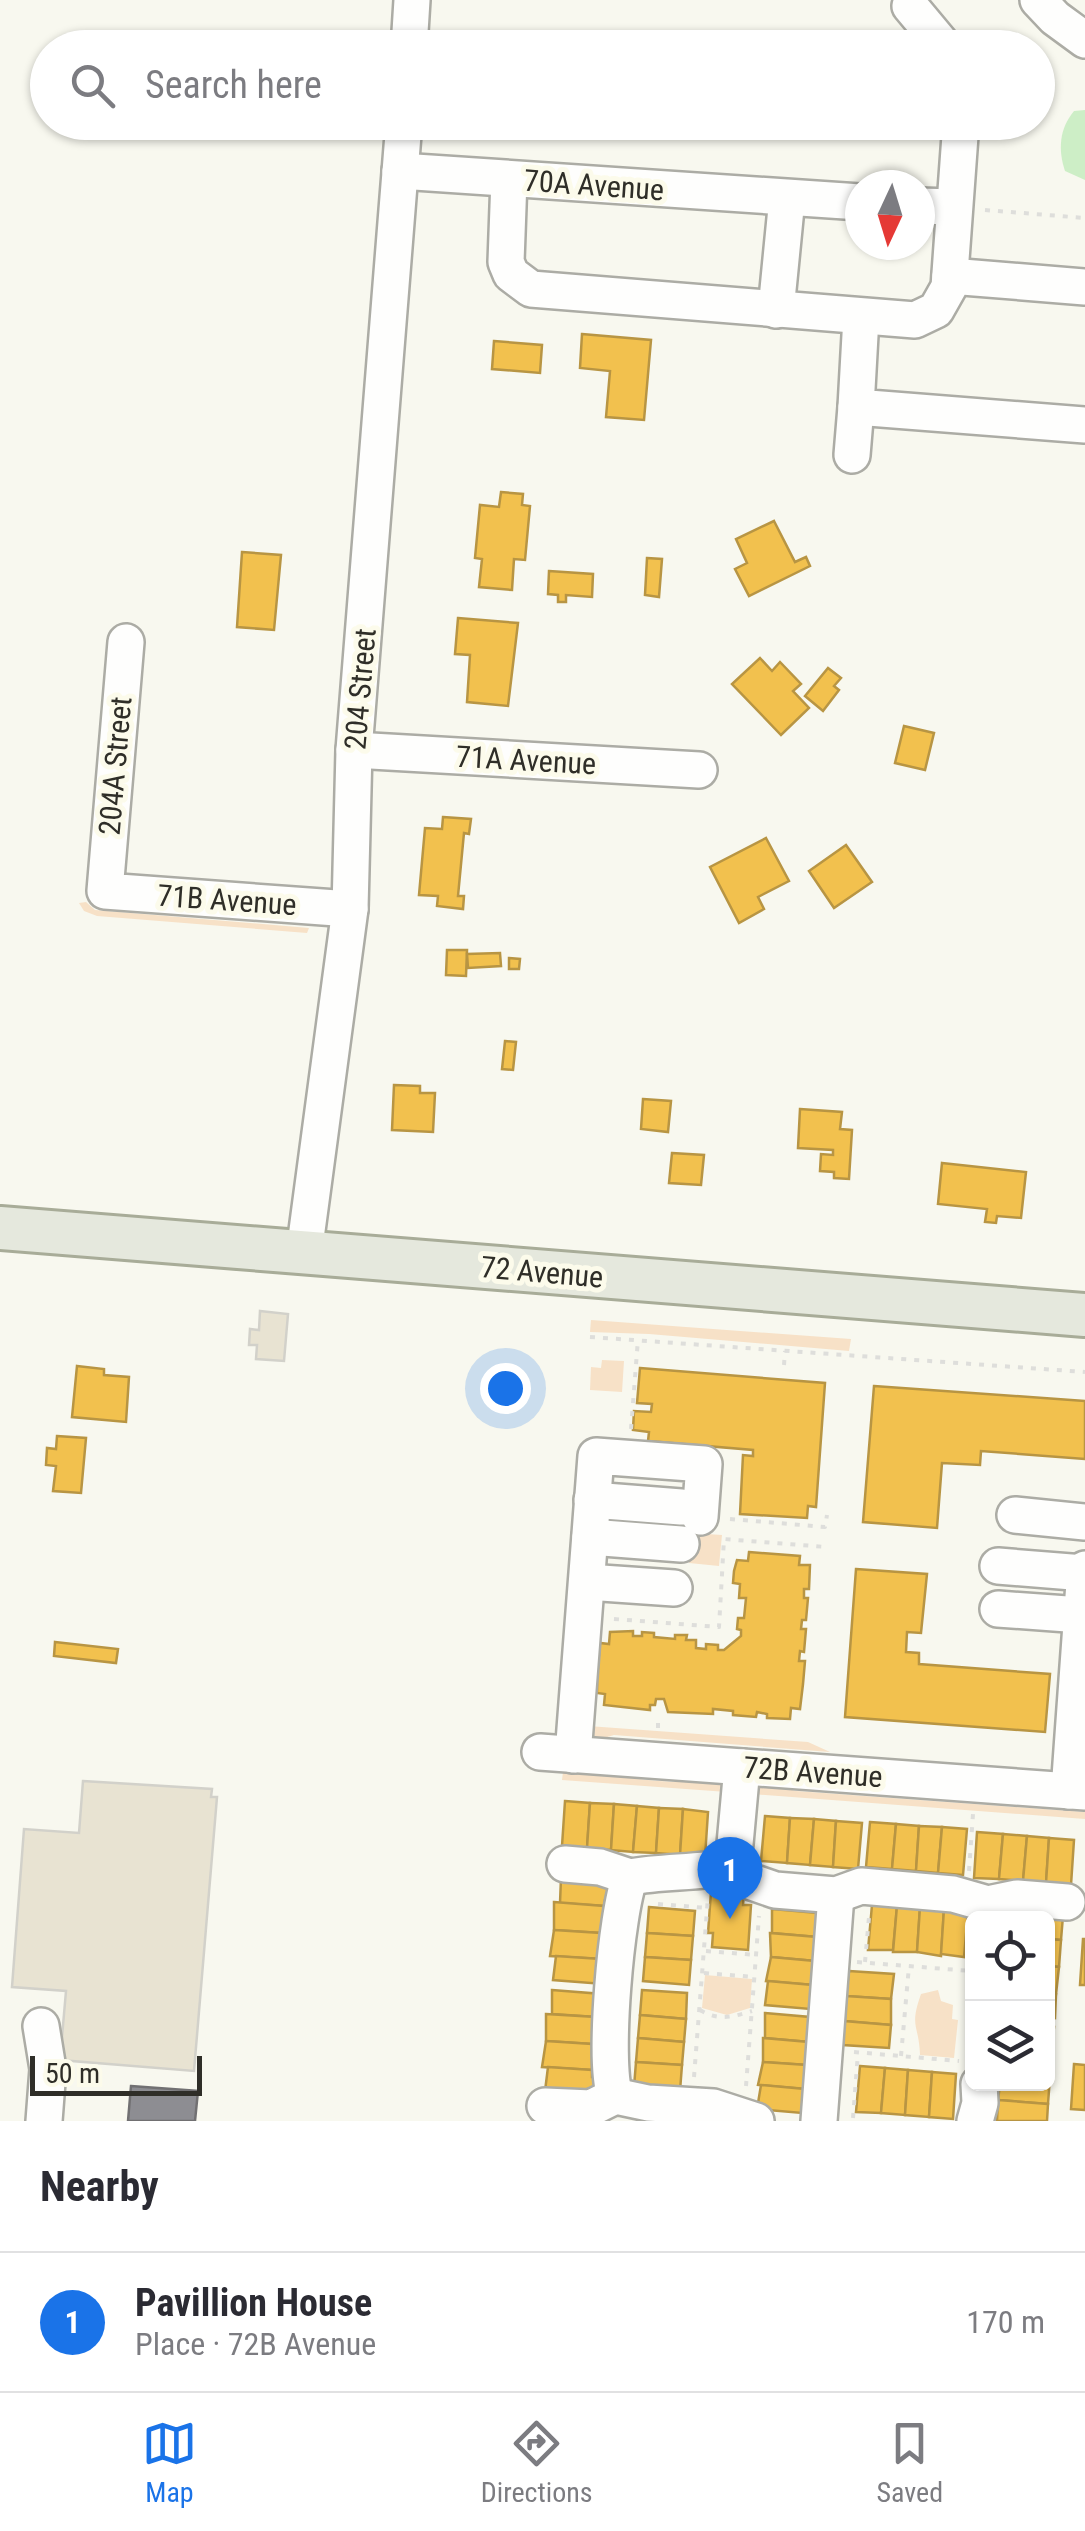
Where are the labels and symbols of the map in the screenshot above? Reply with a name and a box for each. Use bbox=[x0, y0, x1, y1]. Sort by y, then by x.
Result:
street label: 70A Avenue bbox=[523, 163, 665, 207]
north arrow bbox=[845, 170, 935, 260]
street label: 204 Street bbox=[337, 627, 383, 751]
street label: 204A Street bbox=[92, 695, 138, 837]
street label: 71A Avenue bbox=[455, 739, 597, 781]
street label: 71B Avenue bbox=[156, 878, 298, 922]
street label: 72 Avenue bbox=[479, 1249, 605, 1295]
your location bbox=[480, 1363, 531, 1414]
street label: 72B Avenue bbox=[742, 1750, 884, 1794]
pin: 1 bbox=[698, 1836, 762, 1919]
scale bar bbox=[30, 2051, 202, 2096]

